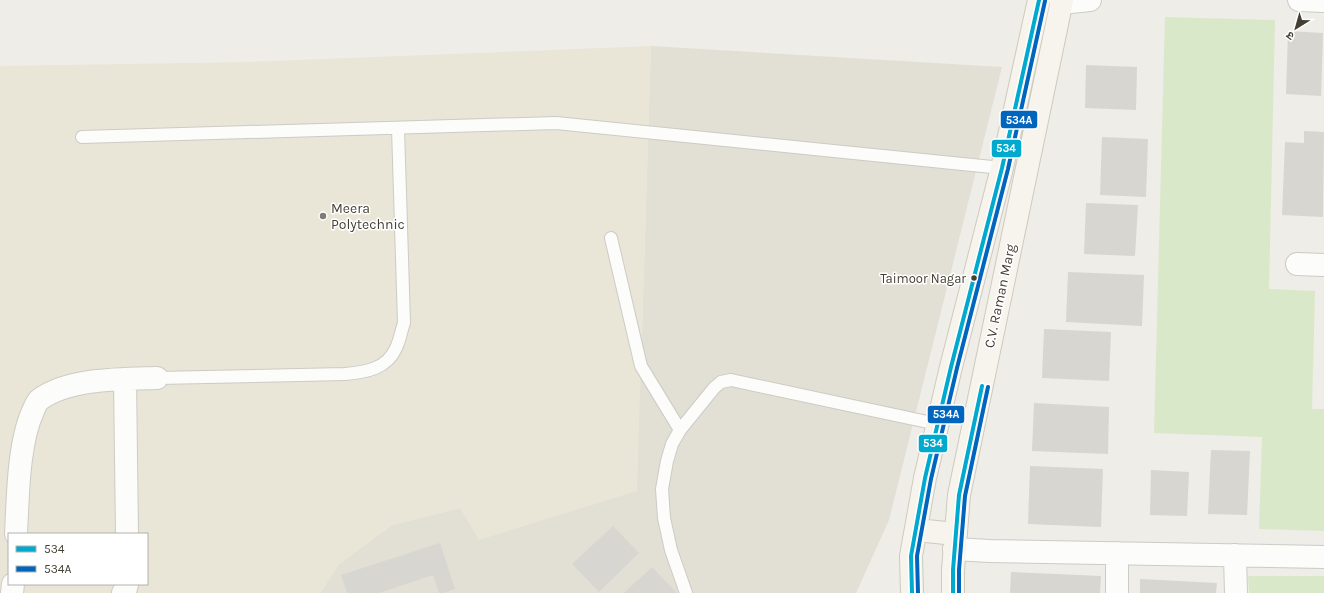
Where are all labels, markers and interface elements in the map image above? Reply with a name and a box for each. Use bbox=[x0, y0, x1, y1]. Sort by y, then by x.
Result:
north arrow bbox=[1276, 8, 1316, 48]
text: उ bbox=[1283, 28, 1297, 43]
line badge: 534A bbox=[1000, 110, 1038, 129]
text: 534A bbox=[1006, 114, 1032, 127]
line badge: 534 bbox=[991, 139, 1022, 158]
text: 534 bbox=[996, 142, 1016, 155]
place label: Meera Polytechnic bbox=[331, 200, 405, 233]
marker: Meera Polytechnic bbox=[318, 211, 328, 221]
street label: C.V. Raman Marg bbox=[981, 242, 1019, 350]
place label: Taimoor Nagar bbox=[880, 271, 966, 286]
marker: Taimoor Nagar bbox=[969, 273, 979, 283]
line badge: 534A bbox=[927, 405, 965, 424]
text: 534A bbox=[933, 408, 959, 421]
line badge: 534 bbox=[918, 434, 948, 453]
text: 534 bbox=[923, 437, 943, 450]
legend bbox=[8, 533, 148, 585]
text: 534 bbox=[44, 542, 65, 556]
text: 534A bbox=[44, 562, 72, 576]

